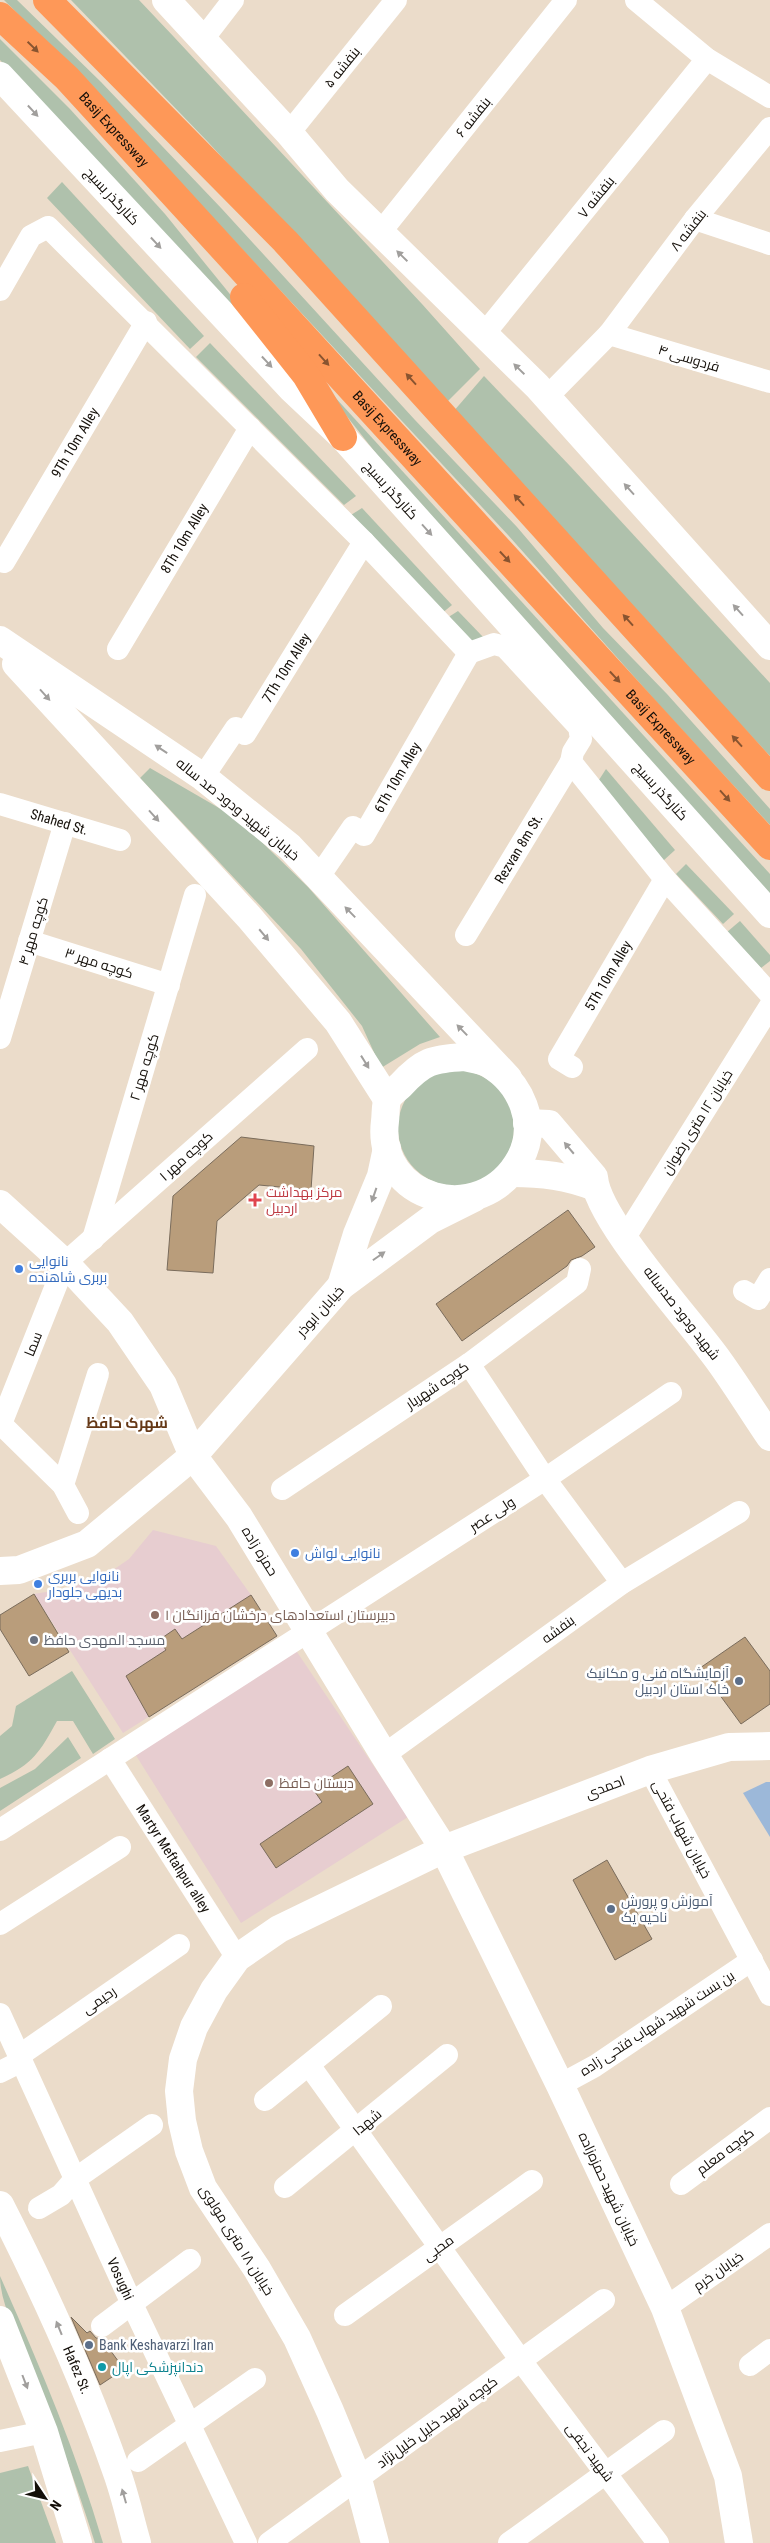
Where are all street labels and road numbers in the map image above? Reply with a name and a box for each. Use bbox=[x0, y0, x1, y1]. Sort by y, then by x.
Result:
street label: بنفشه ۵ bbox=[321, 43, 363, 91]
street label: Basij Expressway bbox=[76, 89, 152, 170]
street label: بنفشه ۶ bbox=[452, 94, 494, 140]
street label: کنارگذر بسیج bbox=[80, 164, 143, 229]
street label: بنفشه ۷ bbox=[574, 173, 618, 221]
street label: بنفشه ۸ bbox=[667, 206, 709, 254]
street label: فردوسی ۴ bbox=[656, 341, 722, 375]
street label: Basij Expressway bbox=[349, 388, 426, 469]
street label: 9Th 10m Alley bbox=[48, 404, 102, 480]
street label: کنارگذر بسیج bbox=[360, 457, 421, 523]
street label: 8Th 10m Alley bbox=[157, 500, 211, 576]
street label: 7Th 10m Alley bbox=[259, 630, 314, 705]
street label: Basij Expressway bbox=[623, 686, 699, 768]
street label: 6Th 10m Alley bbox=[371, 739, 424, 815]
street label: خیابان شهید ودود صد ساله bbox=[173, 754, 303, 864]
street label: کنارگذر بسیج bbox=[630, 758, 691, 824]
street label: Shahed St. bbox=[29, 806, 90, 838]
street label: Rezvan 8m St. bbox=[491, 811, 546, 886]
street label: کوچه مهر ۴ bbox=[15, 895, 53, 968]
street label: 5Th 10m Alley bbox=[581, 938, 635, 1014]
street label: کوچه مهر ۳ bbox=[62, 944, 135, 983]
street label: کوچه مهر ۲ bbox=[126, 1032, 164, 1103]
street label: خیابان ۱۲ متری رضوان bbox=[658, 1067, 736, 1177]
street label: کوچه مهر ۱ bbox=[156, 1128, 217, 1185]
street label: شهید ودود صدساله bbox=[641, 1263, 723, 1363]
street label: خیابان ابوذر bbox=[292, 1282, 347, 1340]
street label: سما bbox=[21, 1329, 45, 1359]
street label: کوچه شهریار bbox=[402, 1358, 473, 1414]
street label: ولی عصر bbox=[465, 1493, 518, 1535]
street label: حمزه زاده bbox=[239, 1523, 281, 1579]
street label: بنفشه bbox=[538, 1612, 578, 1646]
street label: احمدی bbox=[583, 1772, 627, 1802]
street label: خیابان شهاب فتحی bbox=[649, 1777, 715, 1881]
street label: Martyr Meftahpur alley bbox=[133, 1801, 214, 1916]
street label: بن بست شهید شهاب فتحی زاده bbox=[577, 1967, 737, 2079]
street label: رحیمی bbox=[79, 1983, 119, 2017]
street label: شهدا bbox=[350, 2106, 384, 2138]
street label: کوچه معلم bbox=[693, 2124, 758, 2179]
street label: خیابان شهید حمزه‌زاده bbox=[576, 2129, 642, 2249]
street label: خیابان ۱۸ متری مولوی bbox=[196, 2182, 278, 2298]
street label: محبی bbox=[420, 2232, 456, 2264]
street label: خیابان خرم bbox=[690, 2248, 747, 2296]
street label: Vosughi bbox=[104, 2255, 137, 2302]
street label: Hafez St. bbox=[60, 2343, 94, 2396]
street label: کوچه شهید خلیل خلیل‌نژاد bbox=[374, 2373, 502, 2473]
street label: شهید نجفی bbox=[563, 2420, 617, 2484]

